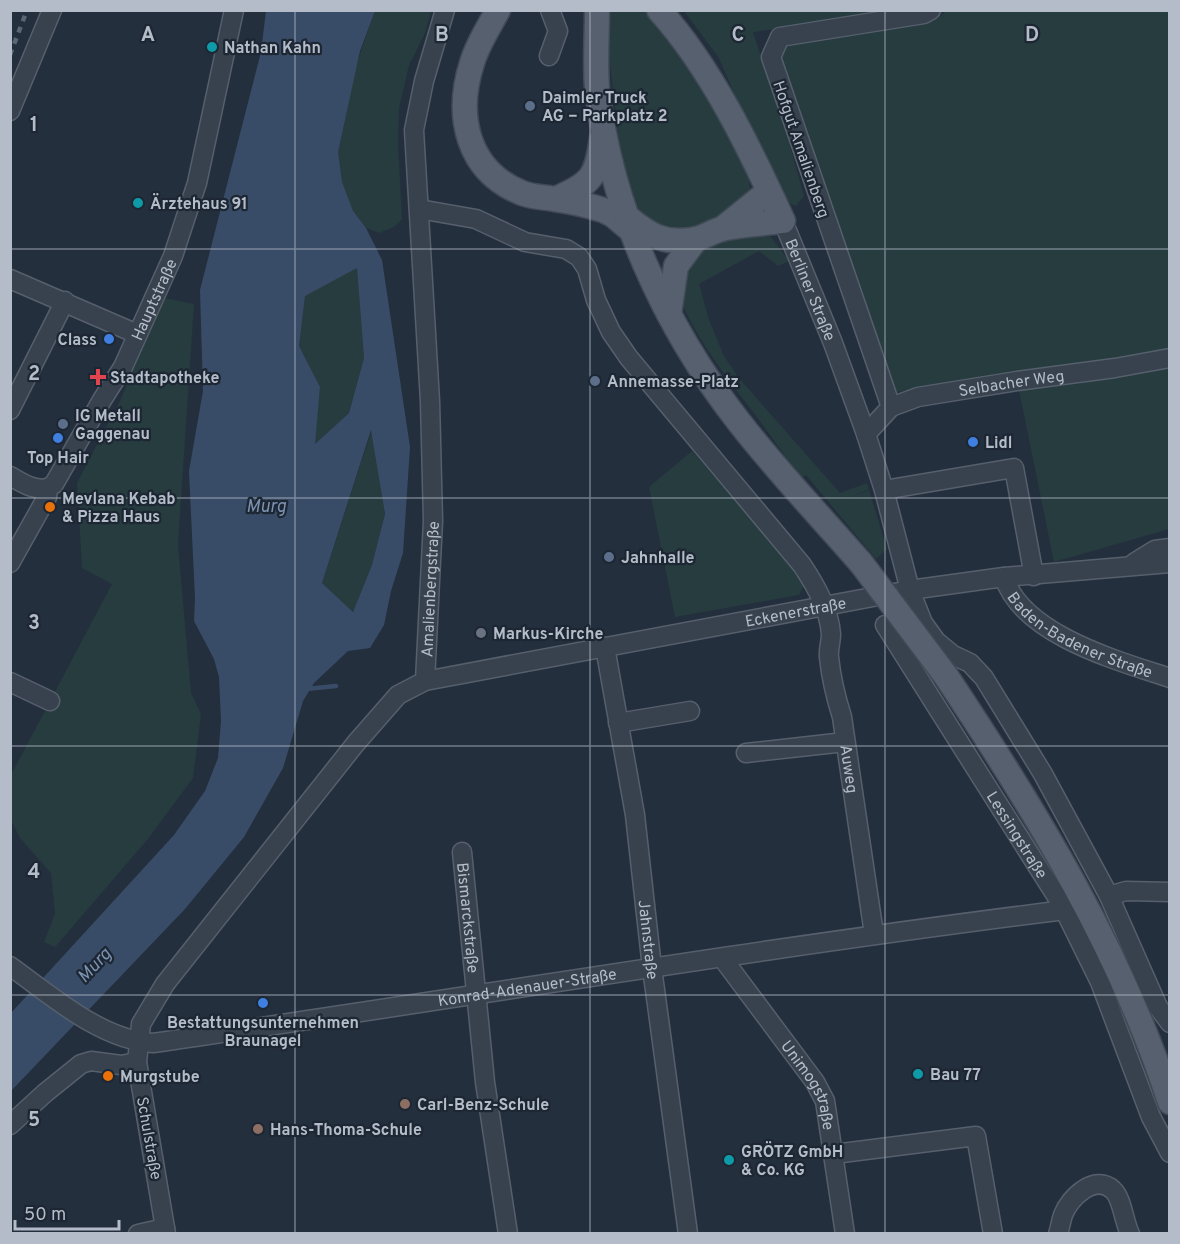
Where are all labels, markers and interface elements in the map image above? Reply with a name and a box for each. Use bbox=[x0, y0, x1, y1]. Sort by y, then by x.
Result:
text: A bbox=[141, 23, 155, 49]
text: B bbox=[435, 23, 449, 49]
text: C bbox=[732, 23, 744, 49]
text: D bbox=[1025, 23, 1039, 49]
place label: Nathan Kahn bbox=[224, 39, 321, 59]
marker: Nathan Kahn bbox=[205, 40, 219, 54]
street label: Hofgut Amalienberg bbox=[767, 78, 833, 221]
place label: Daimler Truck AG − Parkplatz 2 bbox=[542, 89, 668, 127]
marker: Daimler Truck AG − Parkplatz 2 bbox=[523, 99, 537, 113]
text: 1 bbox=[30, 113, 38, 139]
place label: Ärztehaus 91 bbox=[150, 193, 248, 215]
marker: Ärztehaus 91 bbox=[131, 196, 145, 210]
street label: Berliner Straße bbox=[779, 236, 839, 344]
street label: Hauptstraße bbox=[128, 256, 182, 344]
place label: Class bbox=[57, 331, 97, 351]
marker: Class bbox=[102, 332, 116, 346]
text: 2 bbox=[28, 362, 40, 388]
street label: Selbacher Weg bbox=[957, 367, 1066, 402]
place label: Stadtapotheke bbox=[110, 369, 220, 389]
marker: Stadtapotheke bbox=[91, 370, 105, 384]
place label: Annemasse-Platz bbox=[607, 373, 739, 393]
marker: Annemasse-Platz bbox=[588, 374, 602, 388]
place label: IG Metall Gaggenau bbox=[75, 407, 150, 445]
marker: IG Metall Gaggenau bbox=[56, 417, 70, 431]
marker: Top Hair bbox=[51, 431, 65, 445]
place label: Lidl bbox=[985, 434, 1012, 454]
marker: Lidl bbox=[966, 435, 980, 449]
place label: Top Hair bbox=[27, 449, 89, 469]
place label: Mevlana Kebab & Pizza Haus bbox=[62, 490, 176, 528]
water label: Murg bbox=[246, 496, 286, 519]
marker: Mevlana Kebab & Pizza Haus bbox=[43, 500, 57, 514]
street label: Amalienbergstraße bbox=[418, 521, 445, 658]
place label: Jahnhalle bbox=[621, 549, 695, 569]
marker: Jahnhalle bbox=[602, 550, 616, 564]
street label: Baden-Badener Straße bbox=[1002, 589, 1155, 684]
street label: Eckenerstraße bbox=[744, 594, 848, 633]
text: 3 bbox=[28, 611, 40, 637]
place label: Markus-Kirche bbox=[493, 625, 603, 645]
marker: Markus-Kirche bbox=[474, 626, 488, 640]
street label: Auweg bbox=[834, 743, 861, 795]
street label: Lessingstraße bbox=[981, 788, 1051, 883]
text: 4 bbox=[28, 860, 40, 886]
street label: Bismarckstraße bbox=[451, 862, 482, 974]
street label: Jahnstraße bbox=[632, 899, 661, 981]
water label: Murg bbox=[73, 943, 117, 988]
street label: Konrad-Adenauer-Straße bbox=[437, 965, 618, 1012]
marker: Bestattungsunternehmen Braunagel bbox=[256, 996, 270, 1010]
place label: Bestattungsunternehmen Braunagel bbox=[167, 1014, 359, 1052]
street label: Unimogstraße bbox=[775, 1037, 837, 1132]
place label: Bau 77 bbox=[930, 1066, 981, 1086]
marker: Bau 77 bbox=[911, 1067, 925, 1081]
place label: Murgstube bbox=[120, 1068, 200, 1088]
marker: Murgstube bbox=[101, 1069, 115, 1083]
street label: Schulstraße bbox=[131, 1095, 165, 1181]
place label: Carl-Benz-Schule bbox=[417, 1096, 549, 1116]
marker: Carl-Benz-Schule bbox=[398, 1097, 412, 1111]
text: 5 bbox=[28, 1108, 40, 1134]
place label: Hans-Thoma-Schule bbox=[270, 1121, 422, 1141]
marker: Hans-Thoma-Schule bbox=[251, 1122, 265, 1136]
place label: GRÖTZ GmbH & Co. KG bbox=[741, 1141, 843, 1181]
marker: GRÖTZ GmbH & Co. KG bbox=[722, 1153, 736, 1167]
scale bar bbox=[15, 1193, 118, 1231]
text: 50 m bbox=[24, 1204, 66, 1227]

